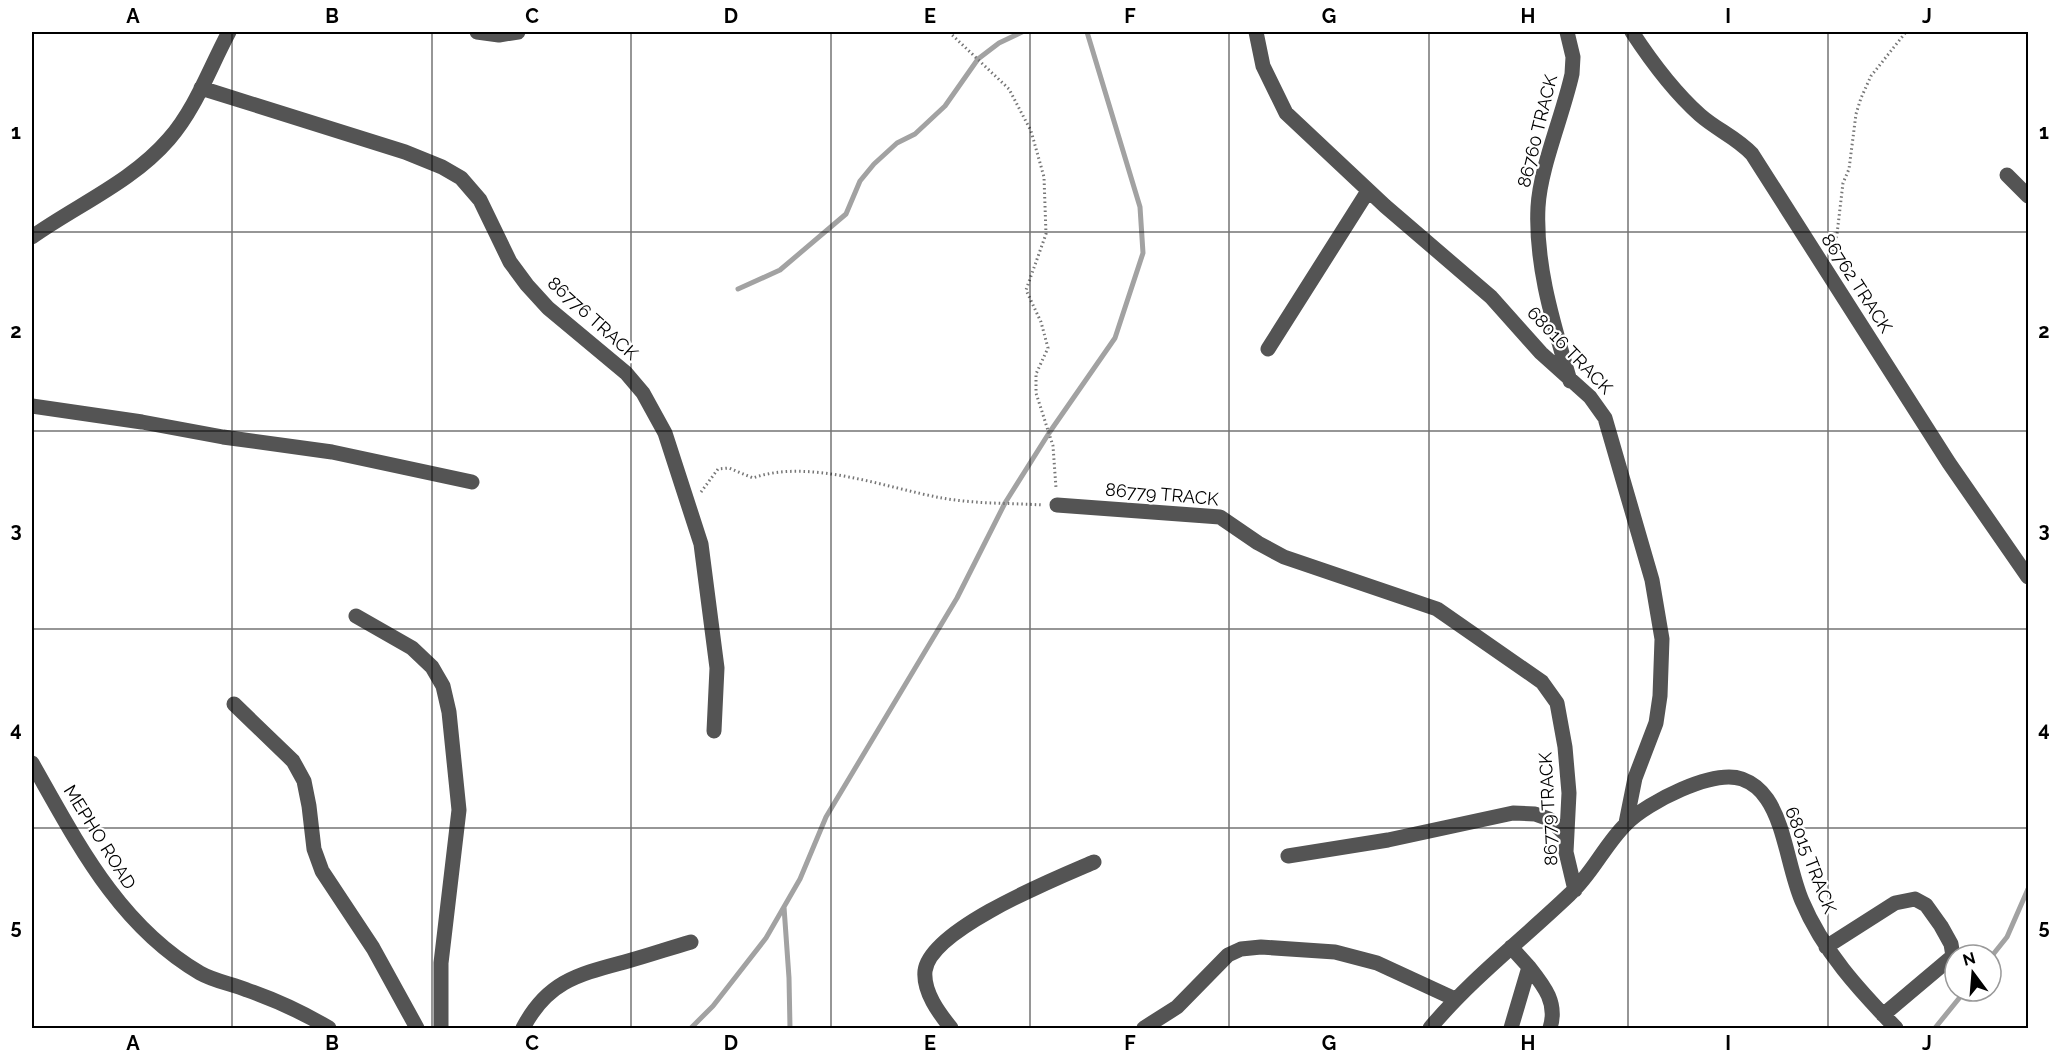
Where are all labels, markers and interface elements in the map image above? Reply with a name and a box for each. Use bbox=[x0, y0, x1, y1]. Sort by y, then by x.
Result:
text: A bbox=[126, 4, 140, 28]
text: B bbox=[325, 4, 339, 28]
text: C bbox=[525, 4, 539, 28]
text: D bbox=[724, 4, 738, 28]
text: E bbox=[924, 4, 936, 28]
text: F bbox=[1124, 4, 1136, 28]
text: G bbox=[1322, 4, 1336, 28]
text: H bbox=[1521, 4, 1535, 28]
text: I bbox=[1725, 4, 1731, 28]
text: J bbox=[1922, 4, 1932, 28]
street label: 86760 TRACK bbox=[1513, 72, 1561, 190]
text: 1 bbox=[11, 120, 21, 144]
text: 1 bbox=[2039, 120, 2049, 144]
street label: 86762 TRACK bbox=[1817, 230, 1897, 337]
street label: 86776 TRACK bbox=[544, 272, 643, 364]
street label: 68016 TRACK bbox=[1523, 302, 1617, 398]
text: 2 bbox=[10, 319, 22, 343]
text: 2 bbox=[2038, 319, 2050, 343]
street label: 86779 TRACK bbox=[1104, 479, 1220, 509]
text: 3 bbox=[10, 518, 22, 542]
text: 3 bbox=[2038, 518, 2050, 542]
text: 4 bbox=[10, 717, 22, 741]
text: 4 bbox=[2038, 717, 2050, 741]
street label: 86779 TRACK bbox=[1535, 751, 1561, 866]
street label: MEPHO ROAD bbox=[60, 781, 141, 893]
street label: 68015 TRACK bbox=[1781, 804, 1841, 917]
text: 5 bbox=[10, 915, 22, 939]
text: 5 bbox=[2038, 915, 2050, 939]
north arrow bbox=[1943, 943, 2003, 1003]
text: N bbox=[1961, 948, 1977, 970]
text: A bbox=[126, 1031, 140, 1055]
text: B bbox=[325, 1031, 339, 1055]
text: C bbox=[525, 1031, 539, 1055]
text: D bbox=[724, 1031, 738, 1055]
text: E bbox=[924, 1031, 936, 1055]
text: F bbox=[1124, 1031, 1136, 1055]
text: G bbox=[1322, 1031, 1336, 1055]
text: H bbox=[1521, 1031, 1535, 1055]
text: I bbox=[1725, 1031, 1731, 1055]
text: J bbox=[1922, 1031, 1932, 1055]

